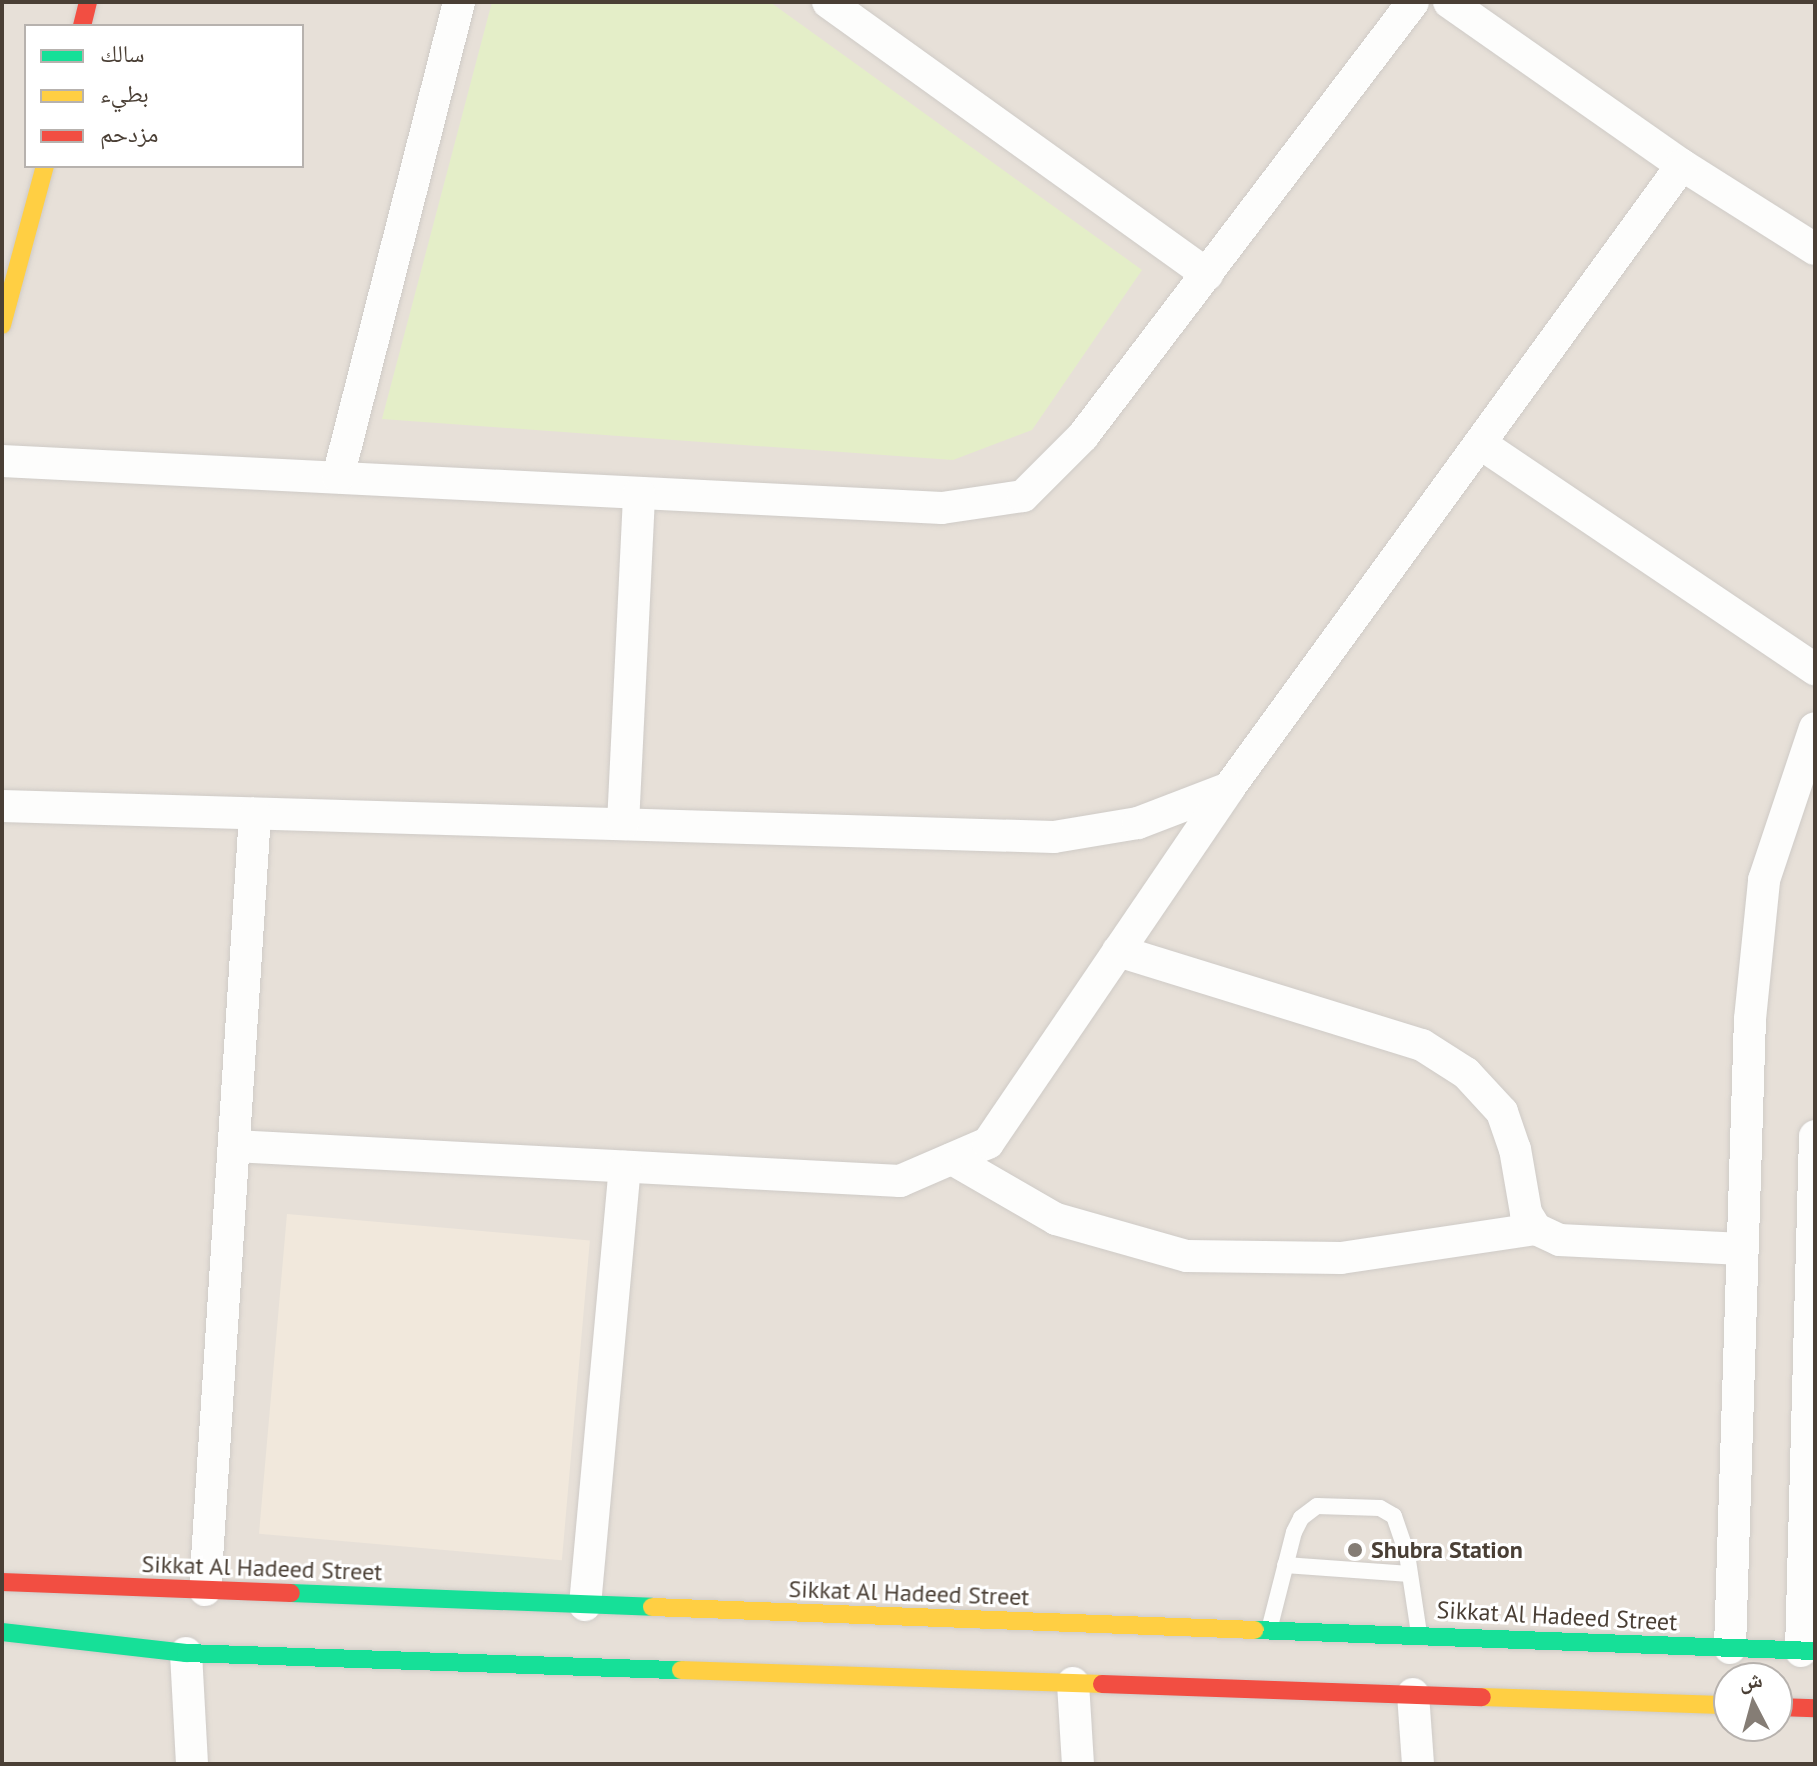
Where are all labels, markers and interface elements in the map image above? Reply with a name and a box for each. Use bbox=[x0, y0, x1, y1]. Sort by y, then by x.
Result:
legend bbox=[24, 24, 304, 168]
text: سالك bbox=[100, 38, 145, 69]
text: بطيء bbox=[100, 78, 149, 109]
text: مزدحم bbox=[100, 118, 159, 149]
place label: Shubra Station bbox=[1371, 1536, 1523, 1564]
marker: Shubra Station bbox=[1346, 1541, 1364, 1559]
street label: Sikkat Al Hadeed Street bbox=[141, 1549, 383, 1587]
street label: Sikkat Al Hadeed Street bbox=[788, 1574, 1030, 1612]
street label: Sikkat Al Hadeed Street bbox=[1436, 1595, 1678, 1637]
north arrow bbox=[1713, 1662, 1793, 1742]
text: ش bbox=[1738, 1665, 1764, 1695]

